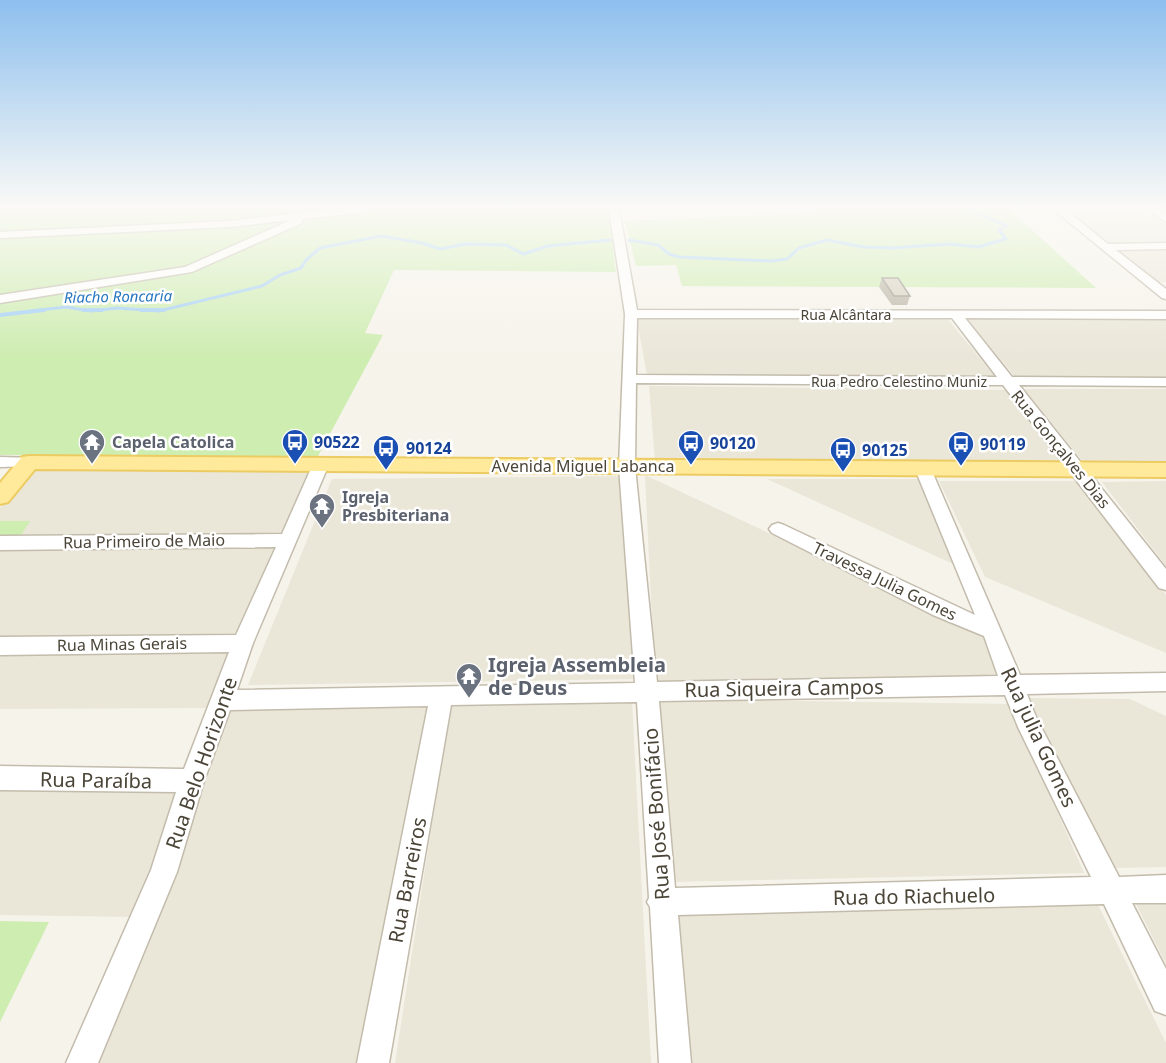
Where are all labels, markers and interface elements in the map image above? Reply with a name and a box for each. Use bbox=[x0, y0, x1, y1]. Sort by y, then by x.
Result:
water label: Riacho Roncaria bbox=[64, 285, 173, 307]
street label: Rua Alcântara bbox=[801, 305, 891, 324]
street label: Rua Pedro Celestino Muniz bbox=[811, 372, 987, 391]
street label: Rua Gonçalves Dias bbox=[1006, 385, 1116, 513]
temple icon: Capela Catolica bbox=[77, 427, 107, 465]
bus stop icon: 90522 bbox=[280, 427, 310, 465]
bus stop icon: 90120 bbox=[676, 428, 706, 466]
bus stop icon: 90119 bbox=[946, 429, 976, 467]
place label: Capela Catolica bbox=[112, 431, 234, 453]
place label: 90522 bbox=[314, 431, 360, 453]
place label: 90120 bbox=[710, 432, 756, 454]
bus stop icon: 90124 bbox=[371, 433, 401, 471]
place label: 90119 bbox=[980, 433, 1026, 455]
bus stop icon: 90125 bbox=[828, 435, 858, 473]
place label: 90124 bbox=[406, 437, 452, 459]
place label: 90125 bbox=[862, 439, 908, 461]
street label: Avenida Miguel Labanca bbox=[492, 455, 674, 477]
place label: Igreja Presbiteriana bbox=[342, 486, 449, 526]
temple icon: Igreja Presbiteriana bbox=[307, 491, 337, 529]
street label: Rua Primeiro de Maio bbox=[63, 529, 225, 553]
street label: Travessa Julia Gomes bbox=[809, 537, 961, 625]
street label: Rua Minas Gerais bbox=[57, 632, 187, 656]
place label: Igreja Assembleia de Deus bbox=[488, 651, 666, 701]
temple icon: Igreja Assembleia de Deus bbox=[454, 661, 484, 699]
street label: Rua julia Gomes bbox=[995, 663, 1083, 811]
street label: Rua Belo Horizonte bbox=[159, 673, 243, 853]
street label: Rua Siqueira Campos bbox=[684, 673, 884, 703]
street label: Rua José Bonifácio bbox=[637, 727, 675, 901]
street label: Rua Paraíba bbox=[40, 766, 152, 794]
street label: Rua Barreiros bbox=[382, 815, 432, 945]
street label: Rua do Riachuelo bbox=[833, 881, 995, 911]

